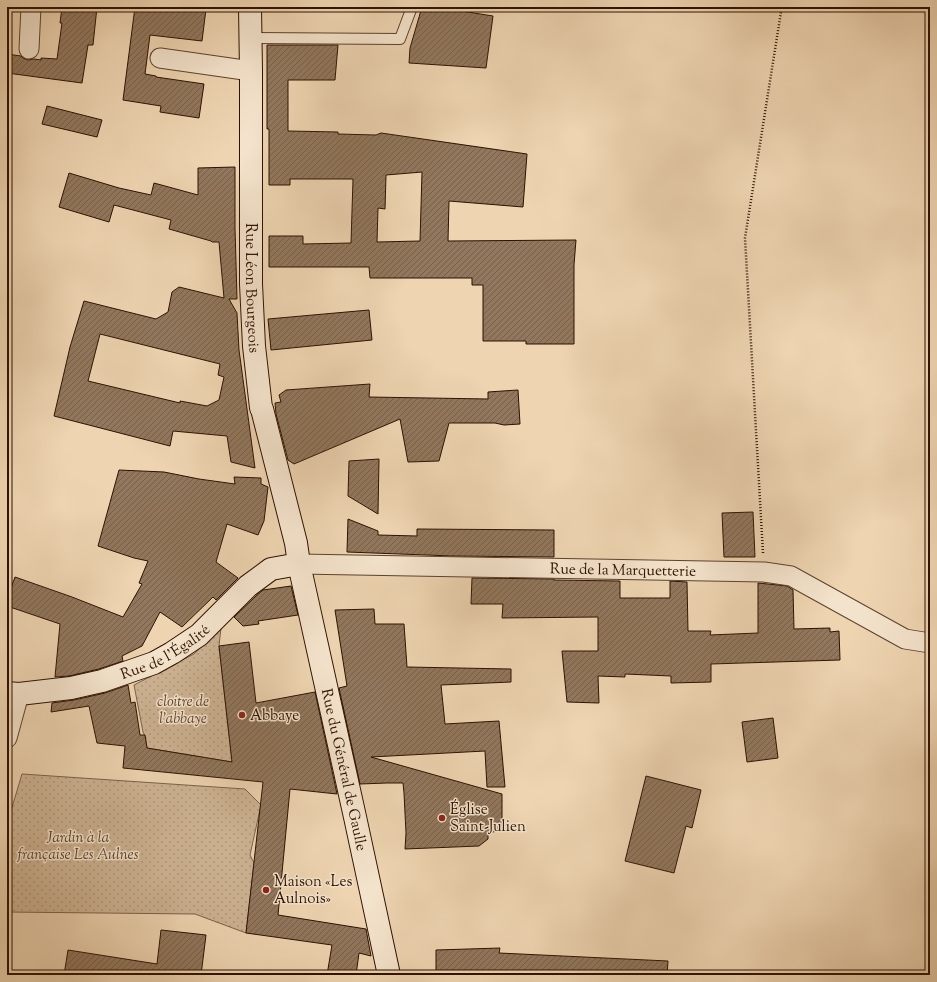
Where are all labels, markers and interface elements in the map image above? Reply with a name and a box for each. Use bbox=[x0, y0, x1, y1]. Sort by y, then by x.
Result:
street label: Rue Léon Bourgeois bbox=[239, 223, 264, 354]
street label: Rue de la Marquetterie bbox=[550, 559, 696, 583]
street label: Rue de l'Égalité bbox=[118, 620, 216, 686]
street label: Rue du Général de Gaulle bbox=[315, 687, 371, 853]
park label: cloitre de l'abbaye bbox=[157, 692, 209, 730]
place label: Abbaye bbox=[250, 706, 299, 727]
marker: Abbaye bbox=[237, 710, 247, 720]
place label: Église Saint-Julien bbox=[450, 799, 526, 838]
marker: Église Saint-Julien bbox=[437, 813, 447, 823]
park label: Jardin à la française Les Aulnes bbox=[17, 828, 138, 866]
place label: Maison «Les Aulnois» bbox=[274, 872, 353, 910]
marker: Maison «Les Aulnois» bbox=[261, 885, 271, 895]

